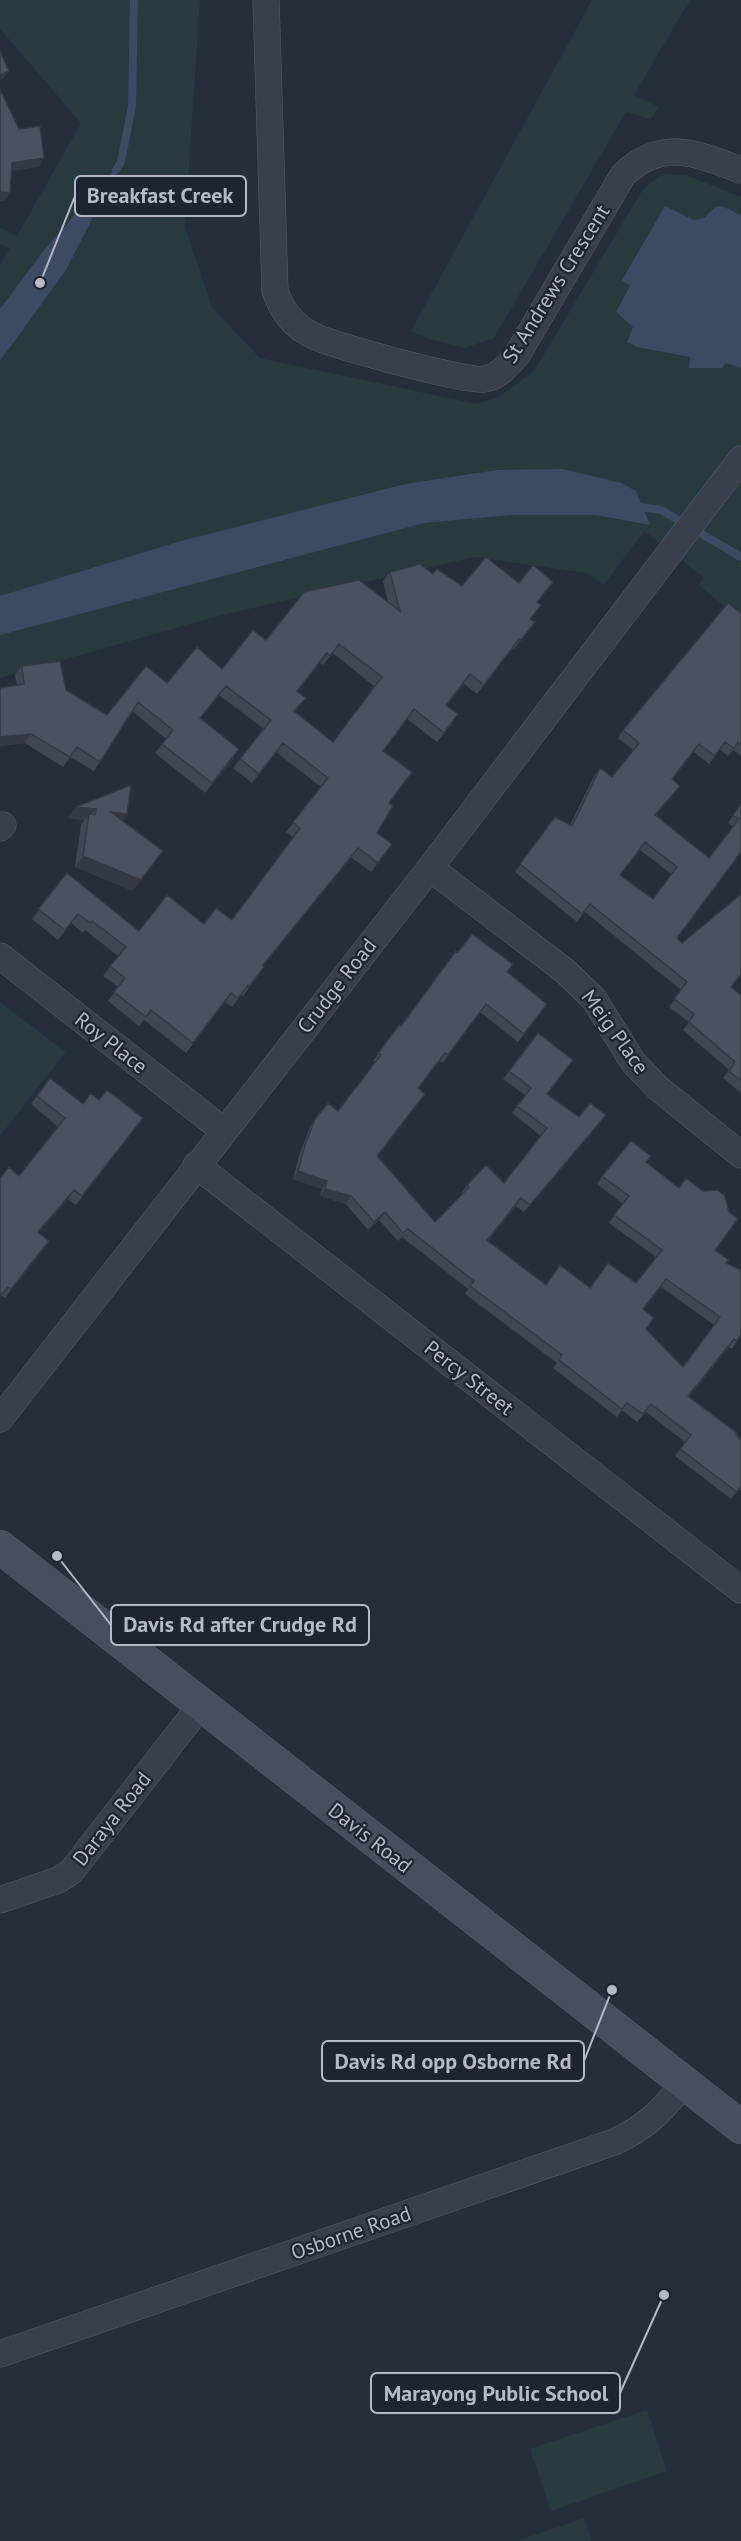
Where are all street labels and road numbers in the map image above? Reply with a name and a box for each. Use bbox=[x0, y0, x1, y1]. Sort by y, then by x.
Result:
street label: St Andrews Crescent bbox=[496, 199, 615, 368]
street label: Crudge Road bbox=[291, 933, 382, 1039]
street label: Meig Place bbox=[576, 984, 655, 1079]
street label: Roy Place bbox=[69, 1006, 153, 1079]
street label: Percy Street bbox=[419, 1334, 519, 1421]
street label: Daraya Road bbox=[66, 1766, 157, 1871]
street label: Davis Road bbox=[323, 1797, 418, 1879]
street label: Osborne Road bbox=[287, 2199, 414, 2266]

